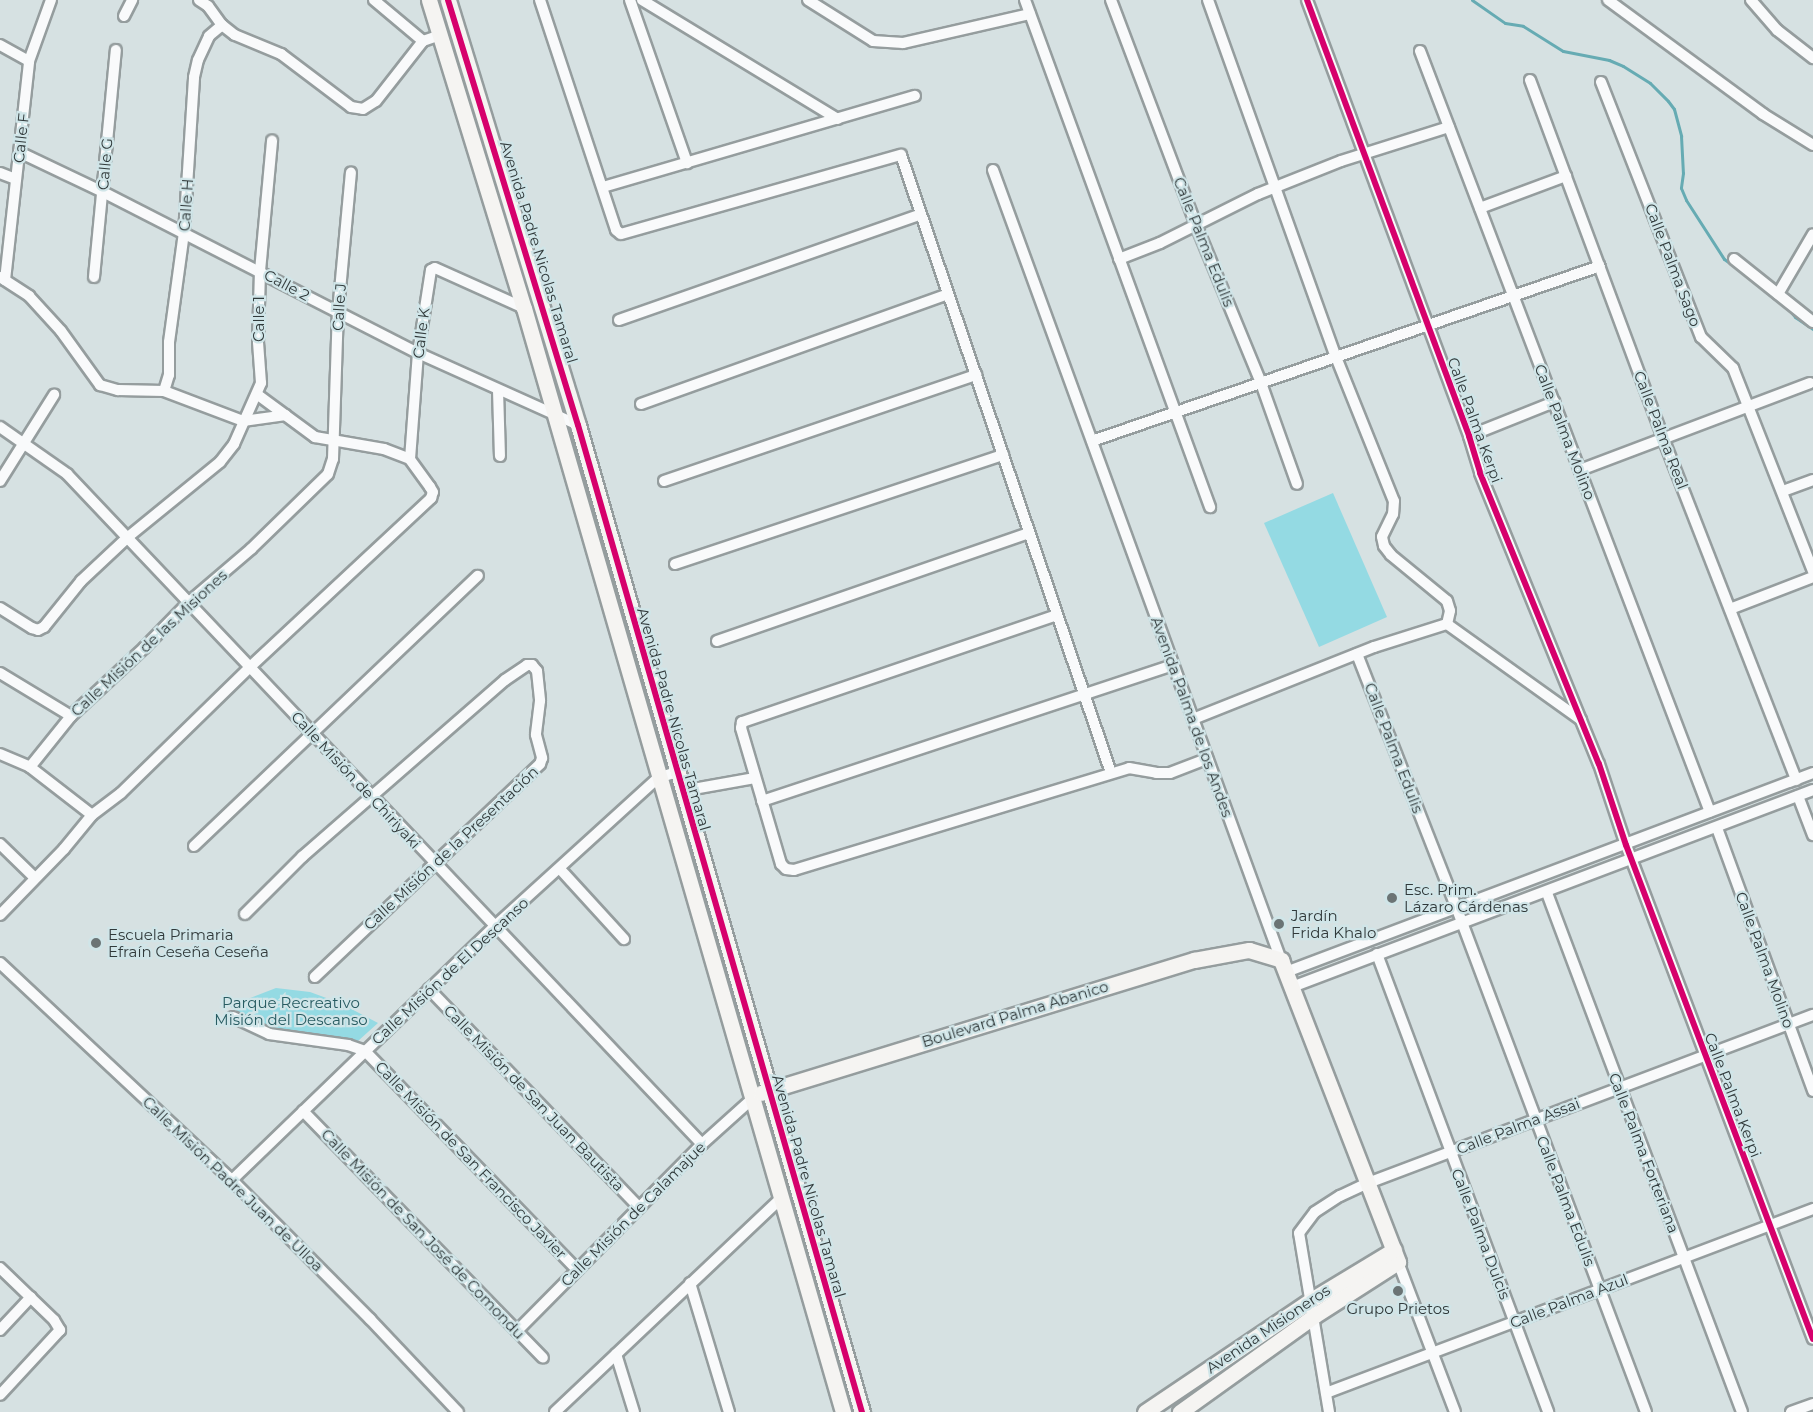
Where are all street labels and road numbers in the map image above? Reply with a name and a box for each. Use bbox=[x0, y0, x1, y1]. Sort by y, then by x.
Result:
street label: Calle F bbox=[9, 112, 33, 164]
street label: Calle G bbox=[94, 137, 116, 191]
street label: Avenida Padre Nicolas Tamaral bbox=[497, 139, 581, 365]
street label: Calle Palma Edulis bbox=[1170, 175, 1238, 309]
street label: Calle H bbox=[175, 178, 197, 232]
street label: Calle Palma Sago bbox=[1641, 201, 1705, 329]
street label: Calle 2 bbox=[261, 266, 313, 304]
street label: Calle J bbox=[328, 282, 350, 332]
street label: Calle 1 bbox=[250, 296, 268, 342]
street label: Calle K bbox=[409, 307, 433, 359]
street label: Calle Palma Kerpi bbox=[1444, 355, 1506, 485]
street label: Calle Palma Molino bbox=[1531, 362, 1599, 502]
street label: Calle Palma Real bbox=[1630, 368, 1692, 492]
street label: Calle Misión de las Misiones bbox=[67, 566, 231, 720]
street label: Avenida Padre Nicolas Tamaral bbox=[634, 605, 714, 833]
street label: Avenida Palma de los Andes bbox=[1147, 614, 1237, 820]
street label: Calle Palma Edulis bbox=[1361, 680, 1427, 816]
street label: Calle Misión de Chiriyaki bbox=[288, 708, 424, 852]
street label: Calle Misión de la Presentación bbox=[360, 762, 542, 934]
street label: Calle Palma Molino bbox=[1732, 889, 1798, 1031]
street label: Calle Misión de El Descanso bbox=[368, 894, 532, 1048]
street label: Boulevard Palma Abanico bbox=[920, 977, 1110, 1051]
street label: Calle Misión de San Juan Bautista bbox=[440, 1001, 628, 1195]
street label: Calle Palma Kerpi bbox=[1701, 1030, 1765, 1160]
street label: Calle Misión de San Francisco Javier bbox=[372, 1058, 570, 1262]
street label: Calle Palma Forteriana bbox=[1605, 1070, 1683, 1236]
street label: Avenida Padre Nicolas Tamaral bbox=[769, 1072, 849, 1300]
street label: Calle Misión Padre Juan de Ulloa bbox=[139, 1093, 327, 1275]
street label: Calle Palma Assai bbox=[1454, 1094, 1582, 1158]
street label: Calle Misión de San José de Comondu bbox=[318, 1125, 528, 1343]
street label: Calle Palma Edulis bbox=[1533, 1133, 1599, 1269]
street label: Calle Misión de Calamajue bbox=[557, 1138, 709, 1290]
street label: Calle Palma Dulcis bbox=[1448, 1166, 1514, 1302]
street label: Calle Palma Azul bbox=[1507, 1270, 1631, 1332]
street label: Avenida Misioneros bbox=[1203, 1281, 1333, 1377]

